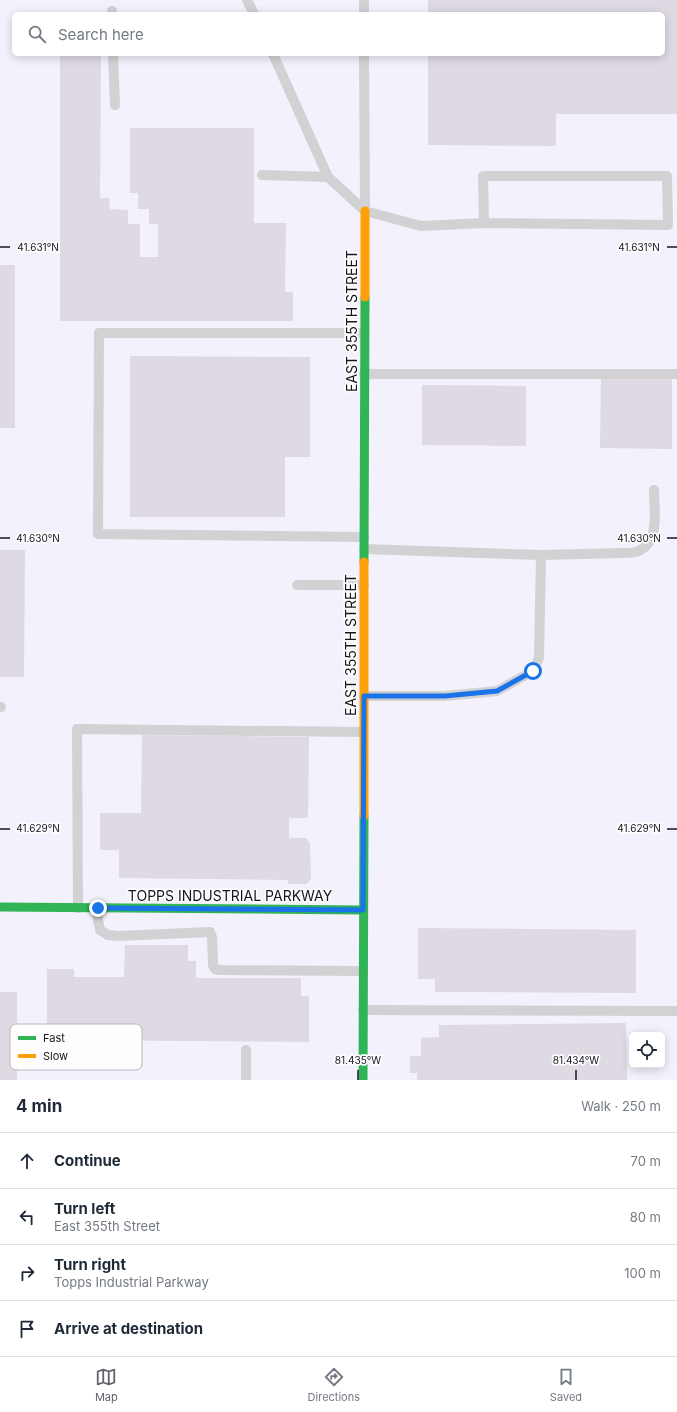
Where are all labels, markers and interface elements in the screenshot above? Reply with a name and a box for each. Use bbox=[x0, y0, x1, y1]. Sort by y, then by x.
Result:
search box bbox=[12, 12, 665, 56]
icon: search bbox=[26, 23, 48, 45]
text: Search here bbox=[58, 25, 144, 44]
text: 41.631°N bbox=[17, 241, 59, 253]
text: 41.631°N bbox=[618, 241, 660, 253]
street label: EAST 355TH STREET bbox=[343, 250, 360, 392]
text: 41.630°N bbox=[16, 532, 60, 544]
text: 41.630°N bbox=[617, 532, 661, 544]
street label: EAST 355TH STREET bbox=[342, 574, 359, 716]
route start bbox=[524, 662, 542, 680]
text: 41.629°N bbox=[16, 822, 60, 834]
text: 41.629°N bbox=[617, 822, 661, 834]
street label: TOPPS INDUSTRIAL PARKWAY bbox=[128, 887, 333, 904]
route end bbox=[89, 899, 107, 917]
legend bbox=[10, 1024, 142, 1070]
text: Fast bbox=[43, 1031, 65, 1045]
map controls bbox=[629, 1032, 665, 1068]
button: locate bbox=[629, 1032, 665, 1068]
text: Slow bbox=[43, 1049, 68, 1063]
text: 81.435°W bbox=[335, 1054, 381, 1066]
text: 81.434°W bbox=[553, 1054, 599, 1066]
text: 4 min bbox=[16, 1096, 62, 1116]
text: Walk · 250 m bbox=[581, 1098, 661, 1114]
icon: ahead bbox=[16, 1150, 38, 1172]
text: Continue bbox=[54, 1151, 121, 1170]
text: 70 m bbox=[631, 1153, 661, 1169]
text: Turn left bbox=[54, 1199, 115, 1218]
icon: left bbox=[16, 1206, 38, 1228]
text: 80 m bbox=[630, 1209, 661, 1225]
text: East 355th Street bbox=[54, 1218, 160, 1234]
text: Turn right bbox=[54, 1255, 126, 1274]
icon: right bbox=[16, 1262, 38, 1284]
text: 100 m bbox=[624, 1265, 661, 1281]
text: Topps Industrial Parkway bbox=[54, 1274, 209, 1290]
icon: arrive bbox=[16, 1318, 38, 1340]
text: Arrive at destination bbox=[54, 1319, 203, 1338]
tab: Map bbox=[95, 1366, 118, 1404]
tab: Directions bbox=[308, 1366, 360, 1404]
tab: Saved bbox=[550, 1366, 582, 1404]

